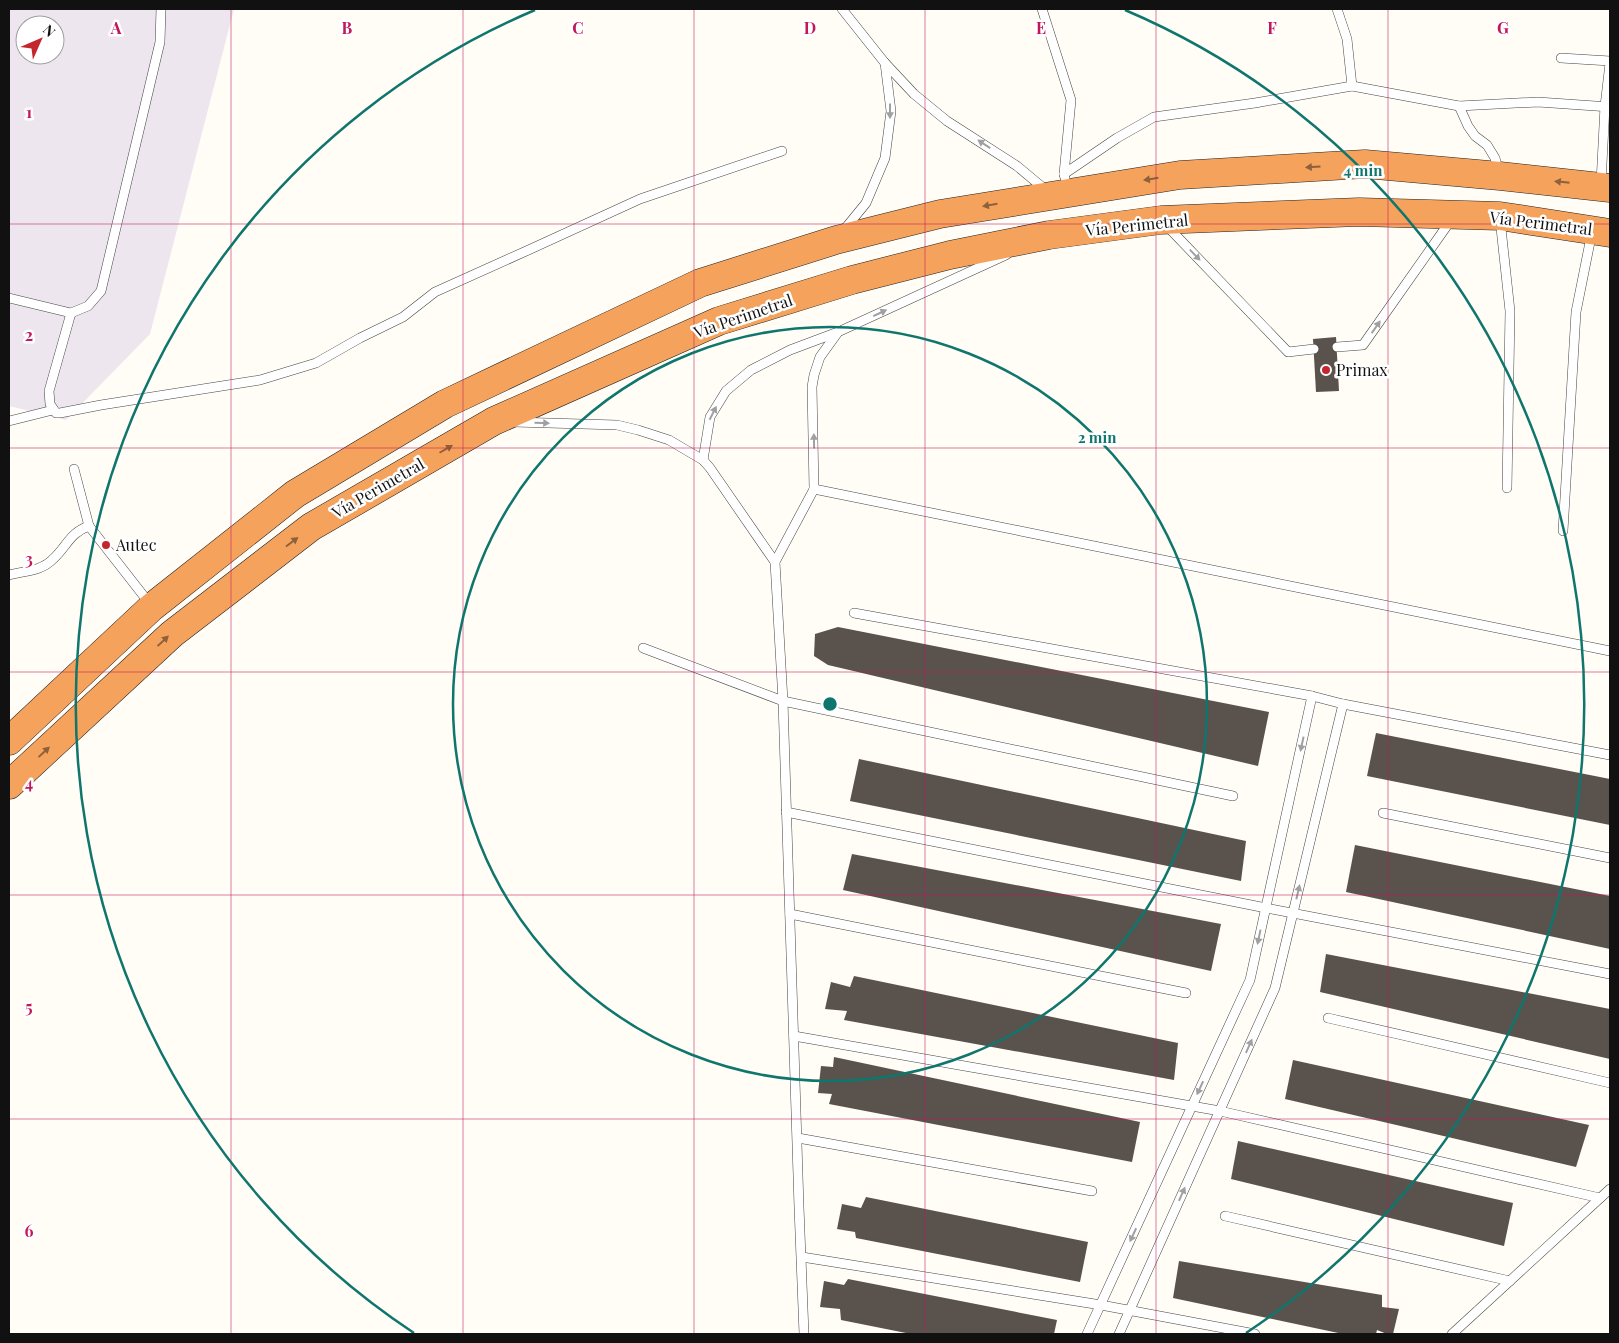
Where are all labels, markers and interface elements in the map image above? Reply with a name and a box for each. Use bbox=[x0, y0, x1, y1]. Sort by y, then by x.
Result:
north arrow bbox=[15, 15, 65, 65]
text: A bbox=[110, 17, 122, 38]
text: B bbox=[342, 17, 353, 38]
text: C bbox=[572, 17, 584, 38]
text: D bbox=[804, 17, 816, 38]
text: E bbox=[1036, 17, 1046, 38]
text: F bbox=[1267, 17, 1277, 38]
text: G bbox=[1497, 17, 1509, 38]
text: N bbox=[39, 20, 60, 41]
text: 1 bbox=[26, 101, 32, 122]
one-way arrow bbox=[886, 103, 894, 119]
one-way arrow bbox=[978, 139, 991, 149]
text: 4 min bbox=[1344, 160, 1383, 180]
one-way arrow bbox=[1304, 164, 1320, 172]
one-way arrow bbox=[1142, 176, 1158, 184]
one-way arrow bbox=[1554, 178, 1570, 186]
one-way arrow bbox=[982, 202, 998, 210]
street label: Vía Perimetral bbox=[1488, 206, 1594, 239]
street label: Vía Perimetral bbox=[1084, 209, 1190, 240]
one-way arrow bbox=[1189, 249, 1201, 261]
street label: Vía Perimetral bbox=[690, 289, 795, 343]
one-way arrow bbox=[873, 309, 888, 318]
one-way arrow bbox=[1371, 321, 1381, 334]
text: 2 bbox=[25, 324, 33, 345]
place label: Primax bbox=[1336, 359, 1388, 380]
marker: Primax bbox=[1320, 364, 1332, 376]
one-way arrow bbox=[709, 406, 717, 420]
one-way arrow bbox=[535, 419, 551, 427]
text: 2 min bbox=[1078, 427, 1117, 447]
one-way arrow bbox=[809, 432, 817, 448]
one-way arrow bbox=[438, 445, 453, 453]
street label: Vía Perimetral bbox=[327, 452, 428, 523]
place label: Autec bbox=[115, 534, 157, 555]
one-way arrow bbox=[285, 537, 299, 547]
marker: Autec bbox=[100, 539, 112, 551]
text: 3 bbox=[25, 548, 33, 569]
one-way arrow bbox=[157, 635, 169, 647]
centre of rings bbox=[821, 695, 839, 713]
one-way arrow bbox=[1298, 736, 1306, 752]
one-way arrow bbox=[38, 746, 50, 758]
text: 4 bbox=[25, 772, 33, 793]
one-way arrow bbox=[1294, 884, 1302, 899]
one-way arrow bbox=[1255, 929, 1263, 944]
text: 5 bbox=[25, 996, 33, 1017]
one-way arrow bbox=[1245, 1039, 1253, 1053]
one-way arrow bbox=[1196, 1081, 1204, 1095]
one-way arrow bbox=[1179, 1187, 1187, 1201]
text: 6 bbox=[25, 1220, 34, 1241]
one-way arrow bbox=[1128, 1228, 1136, 1242]

